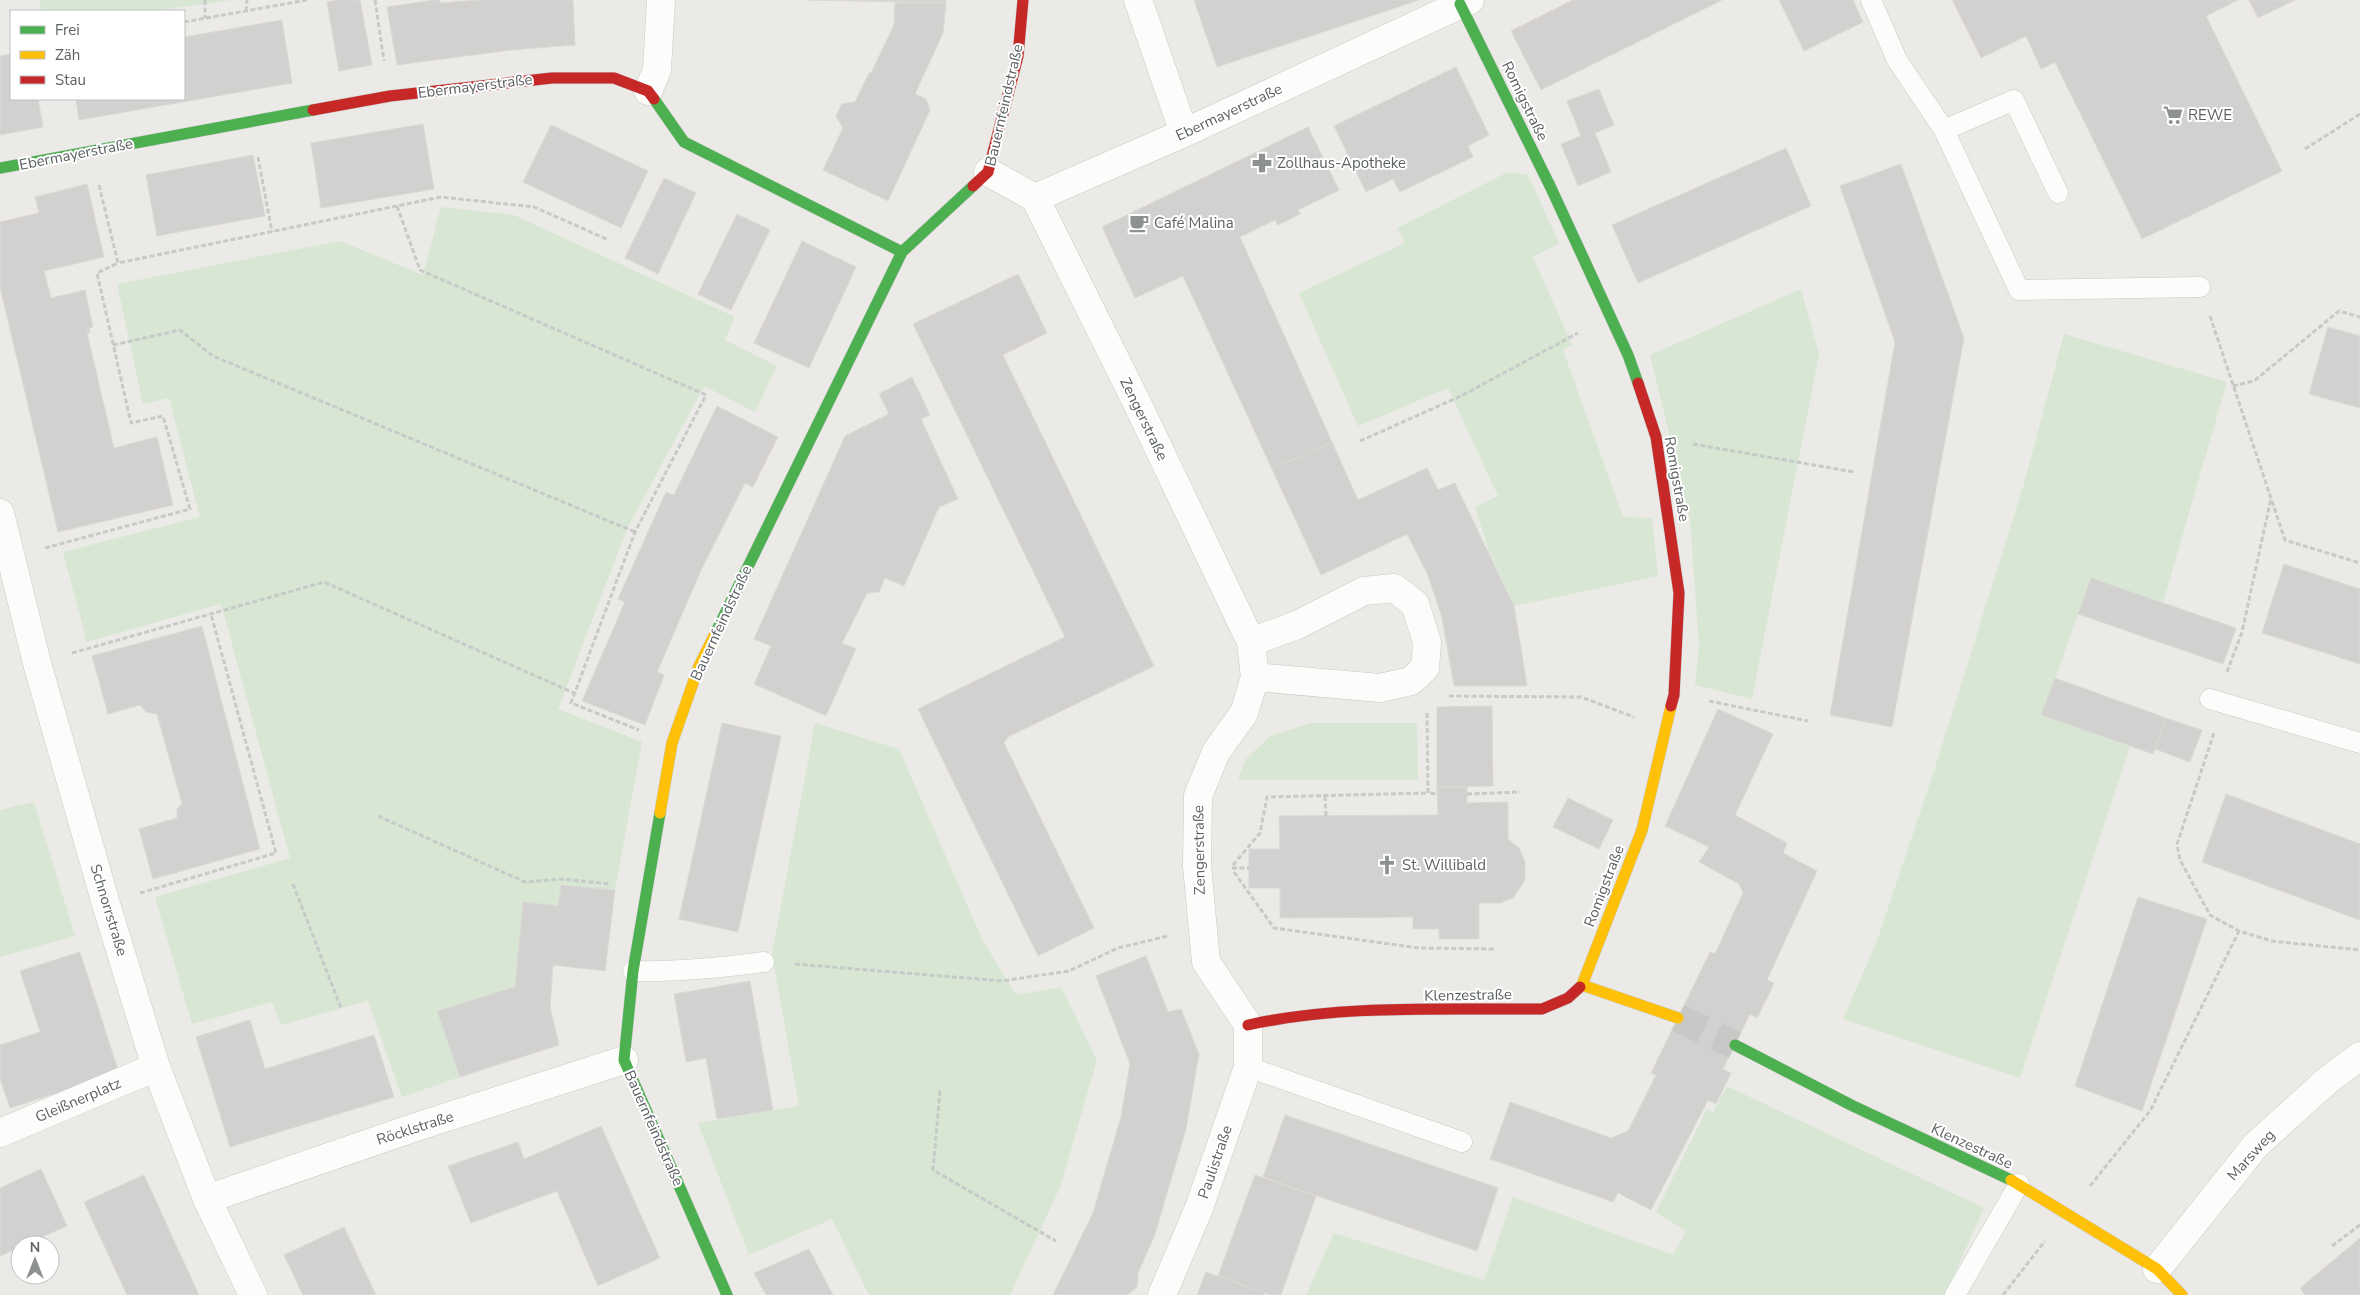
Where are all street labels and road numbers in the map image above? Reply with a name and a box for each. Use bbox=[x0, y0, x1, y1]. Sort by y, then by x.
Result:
street label: Bauernfeindstraße bbox=[980, 42, 1028, 168]
street label: Romigstraße bbox=[1497, 58, 1553, 144]
street label: Ebermayerstraße bbox=[417, 69, 533, 103]
street label: Ebermayerstraße bbox=[1173, 79, 1285, 145]
street label: Ebermayerstraße bbox=[18, 133, 134, 175]
street label: Zengerstraße bbox=[1115, 374, 1173, 464]
street label: Romigstraße bbox=[1660, 435, 1694, 523]
street label: Bauernfeindstraße bbox=[686, 562, 756, 684]
street label: Zengerstraße bbox=[1188, 805, 1210, 895]
street label: Romigstraße bbox=[1579, 842, 1629, 930]
street label: Schnorrstraße bbox=[86, 862, 132, 958]
street label: Klenzestraße bbox=[1424, 984, 1512, 1006]
street label: Bauernfeindstraße bbox=[619, 1067, 689, 1189]
street label: Gleißnerplatz bbox=[32, 1073, 124, 1127]
street label: Röcklstraße bbox=[374, 1106, 456, 1150]
street label: Klenzestraße bbox=[1928, 1118, 2016, 1174]
street label: Paulistraße bbox=[1193, 1123, 1237, 1201]
street label: Marsweg bbox=[2223, 1125, 2279, 1185]

